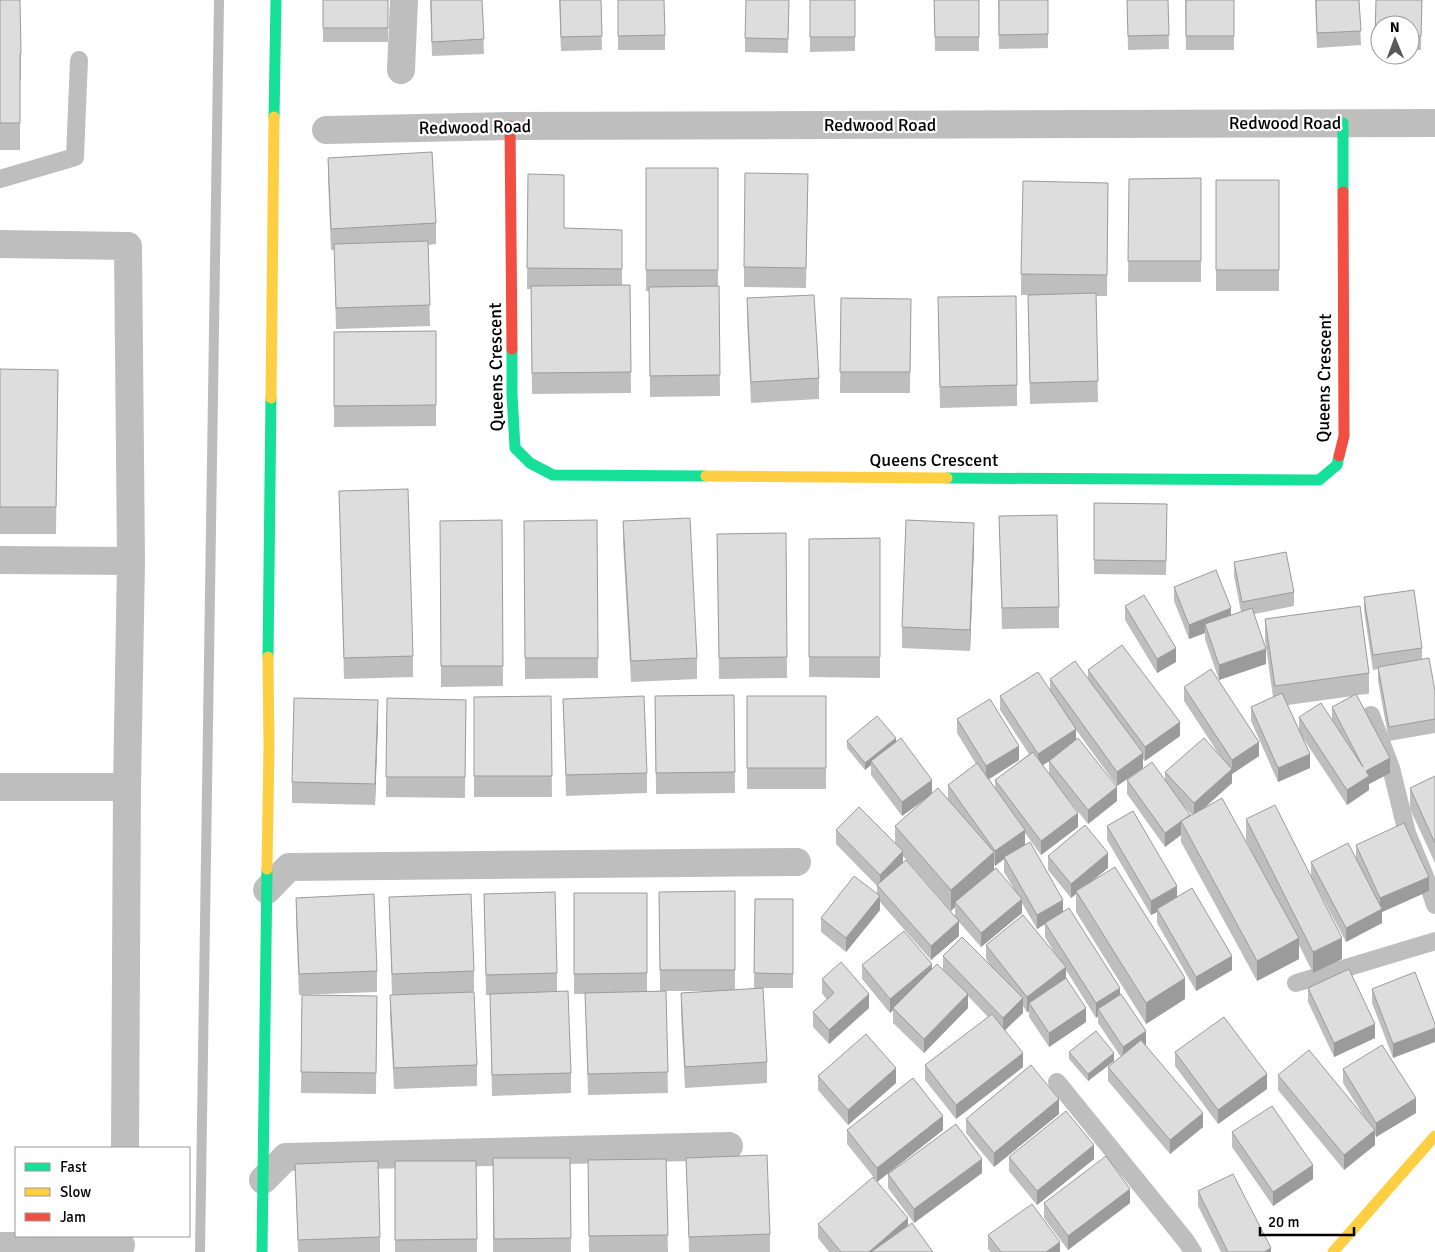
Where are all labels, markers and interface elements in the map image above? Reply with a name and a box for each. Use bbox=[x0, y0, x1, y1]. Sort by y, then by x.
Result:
north arrow bbox=[1370, 15, 1420, 65]
text: N bbox=[1390, 19, 1400, 36]
street label: Redwood Road bbox=[1229, 112, 1341, 134]
street label: Redwood Road bbox=[824, 114, 936, 136]
street label: Redwood Road bbox=[418, 115, 532, 139]
street label: Queens Crescent bbox=[484, 302, 508, 432]
street label: Queens Crescent bbox=[1312, 313, 1336, 443]
street label: Queens Crescent bbox=[870, 449, 998, 471]
legend bbox=[15, 1147, 190, 1237]
text: Fast bbox=[60, 1158, 87, 1176]
text: Slow bbox=[60, 1183, 91, 1201]
scale bar bbox=[1260, 1204, 1354, 1236]
text: Jam bbox=[60, 1208, 86, 1226]
text: 20 m bbox=[1268, 1213, 1299, 1231]

